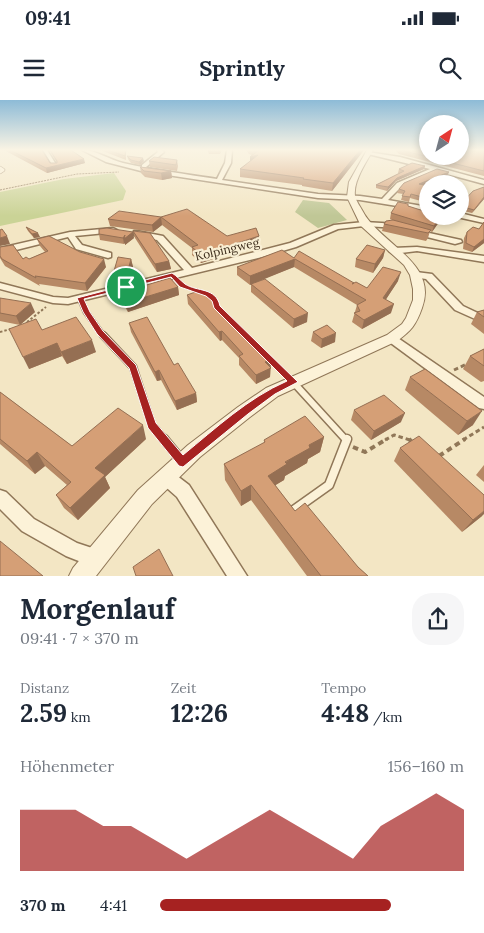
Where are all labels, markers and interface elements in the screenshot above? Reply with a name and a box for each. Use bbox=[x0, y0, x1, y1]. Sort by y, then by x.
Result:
text: 09:41 bbox=[25, 6, 71, 30]
icon: menu bbox=[20, 54, 48, 82]
text: Sprintly bbox=[199, 54, 285, 82]
icon: search bbox=[436, 54, 464, 82]
north arrow bbox=[419, 115, 469, 165]
map controls bbox=[419, 115, 469, 225]
button: layers bbox=[419, 175, 469, 225]
street label: Kolpingweg bbox=[193, 234, 261, 264]
pin bbox=[105, 266, 147, 308]
icon: arrive bbox=[112, 273, 140, 301]
text: Morgenlauf bbox=[20, 591, 175, 627]
button: share bbox=[412, 593, 464, 645]
text: 09:41 · 7 × 370 m bbox=[20, 628, 139, 648]
text: Distanz bbox=[20, 679, 69, 697]
text: Zeit bbox=[171, 679, 196, 697]
text: Tempo bbox=[321, 679, 366, 697]
text: 2.59 bbox=[20, 697, 67, 729]
text: 12:26 bbox=[171, 697, 228, 729]
text: 4:48 bbox=[321, 697, 369, 729]
text: km bbox=[67, 708, 91, 726]
text: /km bbox=[369, 708, 403, 726]
text: Höhenmeter bbox=[20, 756, 114, 776]
text: 156–160 m bbox=[388, 756, 464, 776]
text: 370 m bbox=[20, 895, 66, 915]
text: 4:41 bbox=[100, 895, 127, 915]

